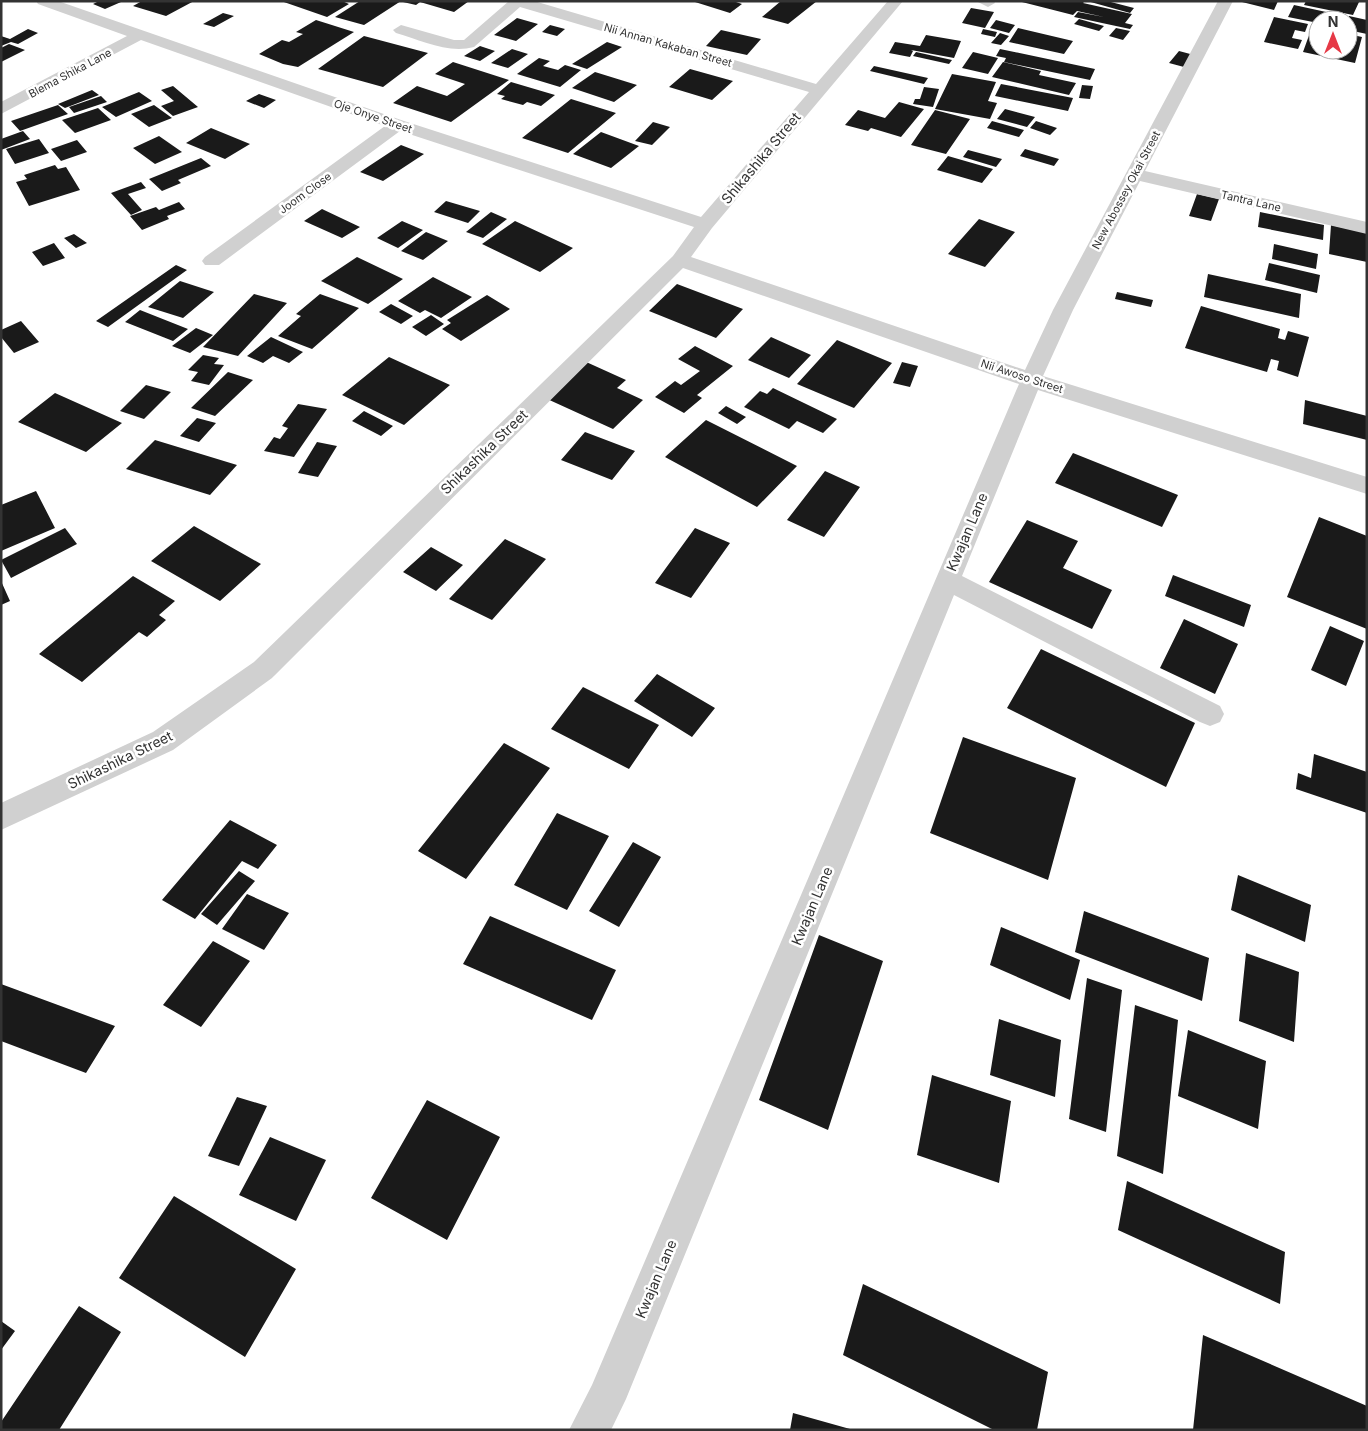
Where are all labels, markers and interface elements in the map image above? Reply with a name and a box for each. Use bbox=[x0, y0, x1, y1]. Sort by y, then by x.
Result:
north arrow bbox=[1308, 10, 1358, 60]
text: N bbox=[1328, 13, 1338, 30]
street label: Nii Annan Kakaban Street bbox=[602, 20, 734, 70]
street label: Blema Shika Lane bbox=[26, 45, 114, 101]
street label: Oje Onye Street bbox=[332, 96, 414, 136]
street label: Shikashika Street bbox=[717, 108, 804, 207]
street label: New Abossey Okai Street bbox=[1089, 128, 1163, 252]
street label: Joom Close bbox=[276, 169, 334, 217]
street label: Tantra Lane bbox=[1220, 187, 1282, 215]
street label: Nii Awoso Street bbox=[979, 356, 1065, 396]
street label: Shikashika Street bbox=[437, 406, 531, 497]
street label: Kwajan Lane bbox=[942, 490, 991, 574]
street label: Shikashika Street bbox=[65, 727, 175, 792]
street label: Kwajan Lane bbox=[787, 864, 836, 948]
street label: Kwajan Lane bbox=[631, 1237, 680, 1321]

